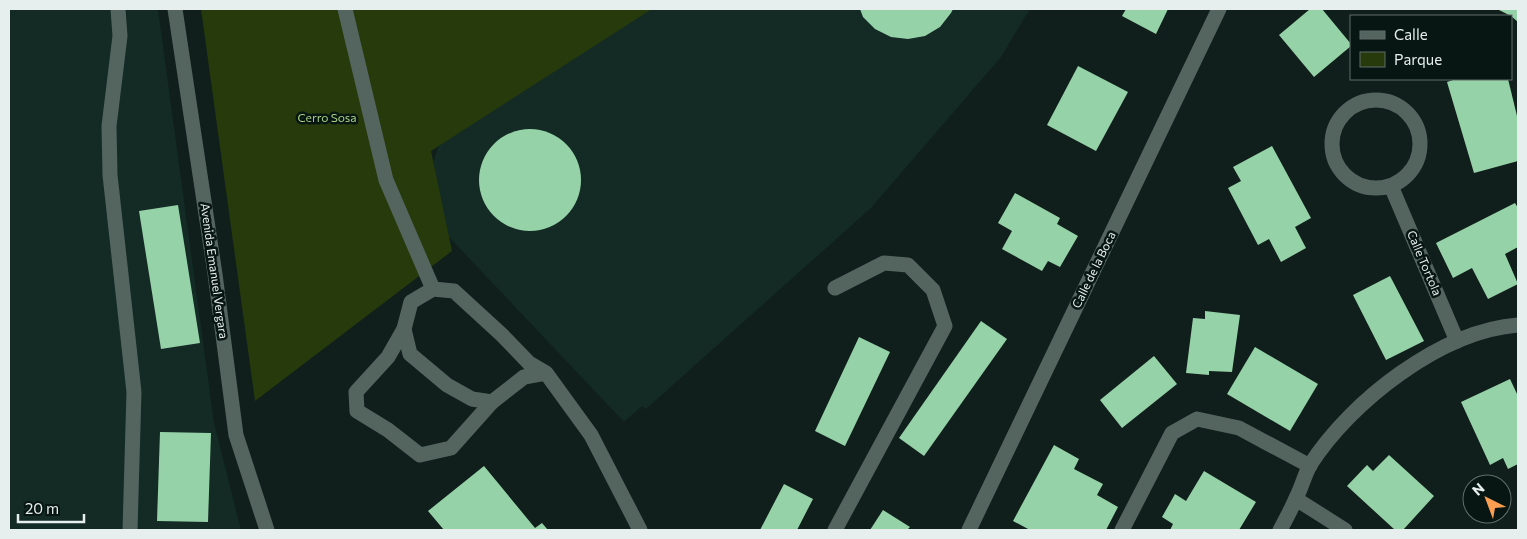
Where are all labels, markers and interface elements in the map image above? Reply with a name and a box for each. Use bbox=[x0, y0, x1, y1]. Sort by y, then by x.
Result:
legend bbox=[1350, 15, 1512, 80]
text: Calle bbox=[1394, 25, 1428, 43]
text: Parque bbox=[1394, 50, 1442, 68]
park label: Cerro Sosa bbox=[297, 110, 357, 124]
street label: Avenida Emanuel Vergara bbox=[199, 202, 231, 340]
street label: Calle Tortola bbox=[1405, 228, 1445, 297]
street label: Calle de la Boca bbox=[1069, 229, 1118, 310]
north arrow bbox=[1462, 474, 1512, 524]
text: N bbox=[1468, 479, 1488, 499]
scale bar bbox=[18, 492, 84, 524]
text: 20 m bbox=[25, 499, 59, 517]

